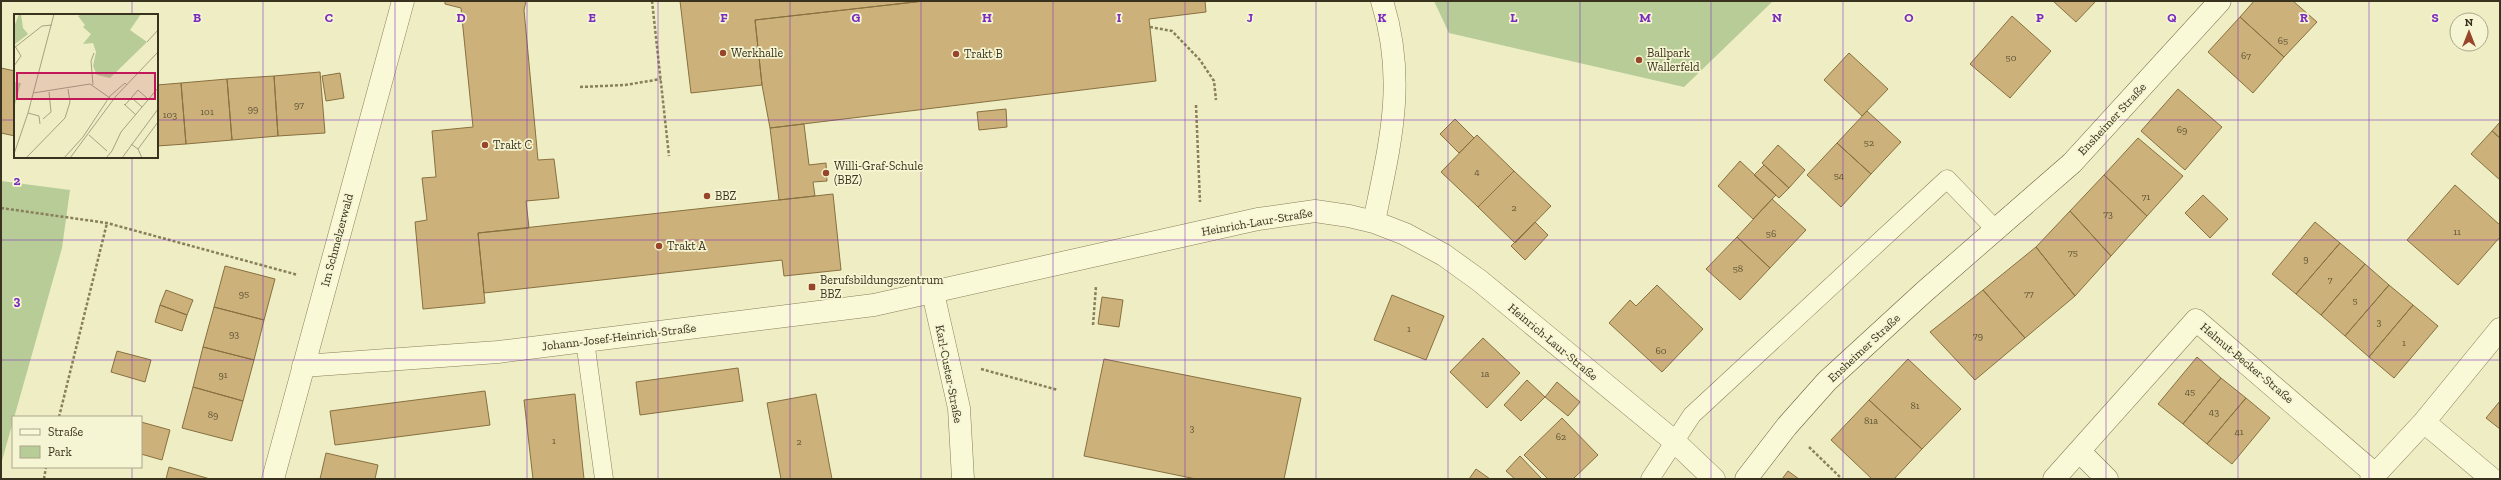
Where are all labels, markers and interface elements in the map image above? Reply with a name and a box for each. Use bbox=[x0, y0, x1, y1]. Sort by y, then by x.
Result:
text: B bbox=[193, 10, 201, 25]
text: C bbox=[325, 10, 333, 25]
text: D bbox=[456, 10, 466, 25]
text: E bbox=[588, 10, 596, 25]
text: F bbox=[720, 10, 728, 25]
text: G bbox=[852, 10, 861, 25]
text: H bbox=[982, 10, 992, 25]
text: I bbox=[1117, 10, 1122, 25]
text: J bbox=[1247, 10, 1253, 25]
text: K bbox=[1378, 10, 1387, 25]
text: L bbox=[1510, 10, 1518, 25]
text: M bbox=[1639, 10, 1651, 25]
text: N bbox=[1772, 10, 1782, 25]
text: O bbox=[1904, 10, 1914, 25]
text: P bbox=[2036, 10, 2044, 25]
text: Q bbox=[2167, 10, 2177, 25]
text: R bbox=[2300, 10, 2309, 25]
text: S bbox=[2431, 10, 2439, 25]
north arrow bbox=[2449, 12, 2489, 52]
inset map bbox=[14, 14, 158, 158]
text: N bbox=[2465, 16, 2474, 29]
house number: 65 bbox=[2278, 35, 2288, 47]
place label: Werkhalle bbox=[731, 46, 783, 60]
place label: Ballpark Wallerfeld bbox=[1647, 46, 1700, 74]
place label: Trakt B bbox=[964, 47, 1003, 61]
marker: Werkhalle bbox=[718, 48, 728, 58]
marker: Trakt B bbox=[951, 49, 961, 59]
house number: 67 bbox=[2241, 50, 2251, 62]
house number: 50 bbox=[2006, 52, 2017, 64]
marker: Ballpark Wallerfeld bbox=[1634, 55, 1644, 65]
street label: Ensheimer Straße bbox=[2075, 80, 2149, 158]
house number: 97 bbox=[294, 99, 304, 111]
house number: 99 bbox=[248, 103, 258, 115]
house number: 101 bbox=[200, 106, 214, 118]
house number: 103 bbox=[163, 109, 177, 121]
house number: 69 bbox=[2177, 124, 2187, 136]
house number: 52 bbox=[1864, 137, 1874, 149]
place label: Trakt C bbox=[493, 138, 533, 152]
marker: Trakt C bbox=[480, 140, 490, 150]
place label: Willi-Graf-Schule (BBZ) bbox=[834, 159, 923, 187]
house number: 4 bbox=[1474, 166, 1480, 178]
marker: Willi-Graf-Schule (BBZ) bbox=[821, 168, 831, 178]
house number: 54 bbox=[1834, 170, 1845, 182]
text: 2 bbox=[14, 173, 21, 188]
place label: BBZ bbox=[715, 189, 736, 203]
marker: BBZ bbox=[702, 191, 712, 201]
house number: 71 bbox=[2142, 191, 2150, 203]
street label: Im Schmelzerwald bbox=[318, 192, 356, 288]
house number: 2 bbox=[1511, 202, 1517, 214]
street label: Heinrich-Laur-Straße bbox=[1200, 205, 1314, 239]
house number: 73 bbox=[2103, 208, 2113, 220]
house number: 11 bbox=[2453, 226, 2461, 238]
house number: 56 bbox=[1766, 228, 1776, 240]
place label: Trakt A bbox=[667, 239, 706, 253]
marker: Trakt A bbox=[654, 241, 664, 251]
house number: 75 bbox=[2068, 247, 2078, 259]
house number: 9 bbox=[2303, 253, 2309, 265]
house number: 58 bbox=[1733, 263, 1743, 275]
place label: Berufsbildungszentrum BBZ bbox=[820, 273, 944, 301]
house number: 7 bbox=[2328, 274, 2333, 286]
marker: Berufsbildungszentrum BBZ bbox=[807, 282, 817, 292]
house number: 95 bbox=[239, 288, 249, 300]
house number: 77 bbox=[2024, 288, 2034, 300]
text: 3 bbox=[14, 293, 21, 308]
house number: 5 bbox=[2352, 295, 2358, 307]
street label: Heinrich-Laur-Straße bbox=[1505, 300, 1601, 384]
street label: Ensheimer Straße bbox=[1825, 311, 1903, 385]
house number: 3 bbox=[2377, 316, 2382, 328]
street label: Helmut-Becker-Straße bbox=[2197, 320, 2297, 406]
street label: Johann-Josef-Heinrich-Straße bbox=[541, 321, 697, 353]
house number: 1 bbox=[1407, 323, 1411, 335]
street label: Karl-Custer-Straße bbox=[933, 324, 965, 425]
house number: 93 bbox=[229, 328, 239, 340]
house number: 79 bbox=[1973, 330, 1983, 342]
house number: 1 bbox=[2402, 337, 2406, 349]
house number: 60 bbox=[1655, 345, 1667, 357]
house number: 1a bbox=[1481, 368, 1490, 380]
house number: 91 bbox=[218, 369, 228, 381]
house number: 45 bbox=[2185, 386, 2195, 398]
house number: 81 bbox=[1910, 400, 1920, 412]
house number: 43 bbox=[2209, 406, 2219, 418]
house number: 89 bbox=[208, 409, 218, 421]
house number: 81a bbox=[1864, 415, 1878, 427]
legend bbox=[12, 416, 142, 468]
house number: 3 bbox=[1190, 422, 1195, 434]
text: Straße bbox=[48, 425, 84, 439]
house number: 41 bbox=[2234, 426, 2244, 438]
house number: 62 bbox=[1556, 431, 1566, 443]
house number: 1 bbox=[552, 435, 556, 447]
house number: 2 bbox=[796, 436, 802, 448]
text: Park bbox=[48, 445, 73, 459]

